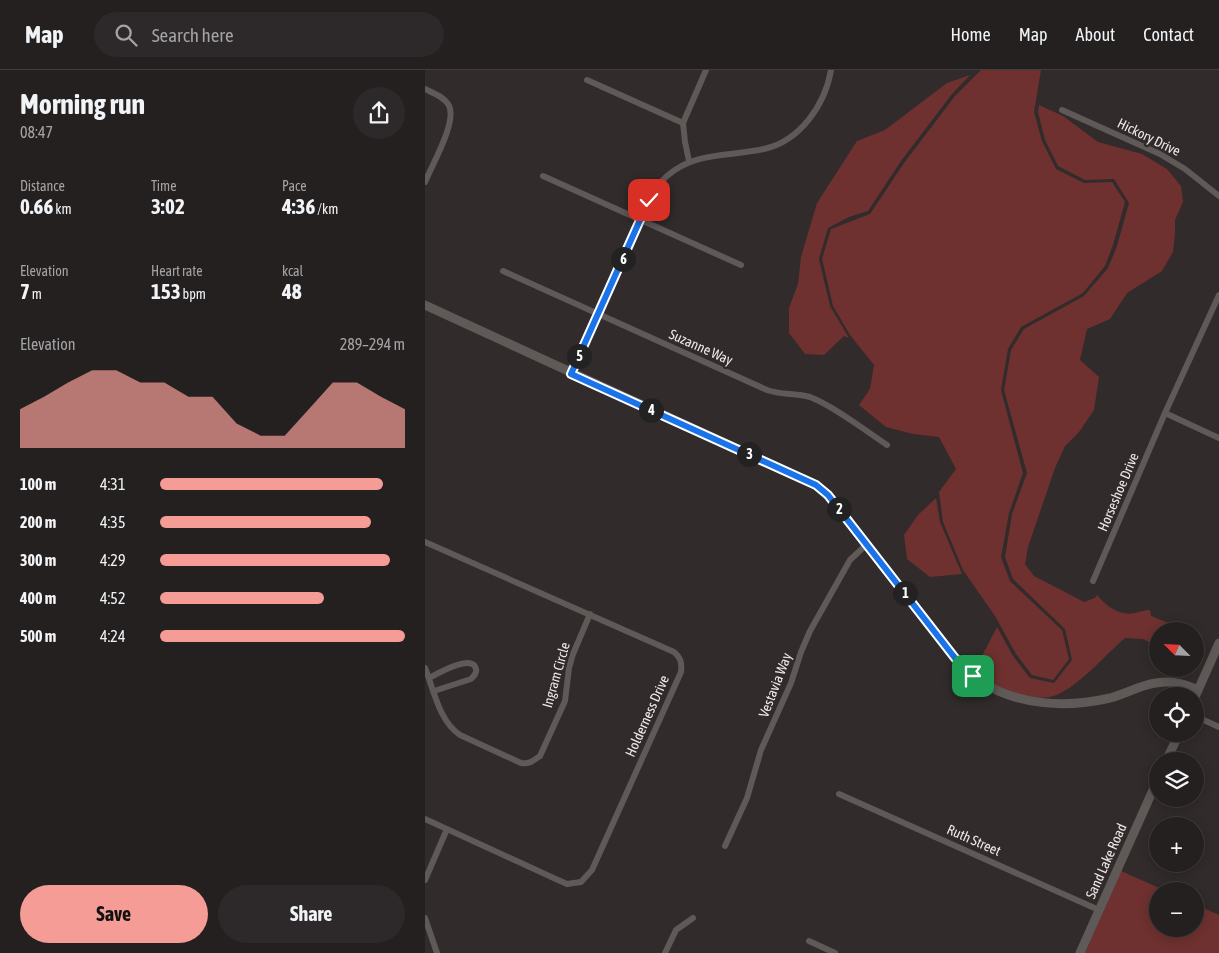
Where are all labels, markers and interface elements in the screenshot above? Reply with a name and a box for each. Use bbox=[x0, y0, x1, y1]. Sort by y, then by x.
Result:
search box bbox=[94, 12, 444, 57]
text: Map bbox=[25, 21, 64, 48]
icon: search bbox=[112, 21, 140, 49]
text: Search here bbox=[152, 24, 234, 46]
text: Home bbox=[951, 24, 991, 45]
text: Map bbox=[1019, 24, 1048, 45]
text: About bbox=[1076, 24, 1115, 45]
text: Contact bbox=[1143, 24, 1194, 45]
button: share bbox=[353, 87, 405, 139]
text: Morning run bbox=[20, 88, 145, 120]
street label: Hickory Drive bbox=[1115, 115, 1183, 159]
text: 08:47 bbox=[20, 123, 53, 141]
text: Distance bbox=[20, 178, 65, 194]
text: Time bbox=[151, 178, 177, 194]
text: Pace bbox=[282, 178, 307, 194]
pin bbox=[628, 179, 670, 221]
icon: check bbox=[635, 186, 663, 214]
text: 0.66 bbox=[20, 194, 53, 218]
text: 3:02 bbox=[151, 194, 185, 218]
text: 4:36 bbox=[282, 194, 315, 218]
text: km bbox=[53, 201, 72, 217]
text: /km bbox=[315, 201, 338, 217]
pin: 6 bbox=[611, 246, 635, 272]
text: 6 bbox=[620, 251, 627, 267]
text: Elevation bbox=[20, 263, 69, 279]
text: Heart rate bbox=[151, 263, 203, 279]
text: kcal bbox=[282, 263, 303, 279]
text: 7 bbox=[20, 279, 30, 303]
text: 153 bbox=[151, 279, 181, 303]
text: 48 bbox=[282, 279, 302, 303]
text: m bbox=[30, 286, 42, 302]
text: bpm bbox=[181, 286, 206, 302]
street label: Suzanne Way bbox=[667, 326, 736, 368]
text: Elevation bbox=[20, 335, 75, 353]
text: 289–294 m bbox=[340, 335, 405, 353]
pin: 5 bbox=[567, 344, 591, 368]
text: 5 bbox=[576, 348, 583, 364]
pin: 4 bbox=[639, 398, 663, 422]
text: 4 bbox=[648, 402, 655, 418]
pin: 3 bbox=[737, 442, 761, 466]
text: 3 bbox=[746, 446, 753, 462]
street label: Horseshoe Drive bbox=[1094, 450, 1142, 534]
text: 100 m bbox=[20, 475, 56, 493]
text: 4:31 bbox=[100, 475, 125, 493]
pin: 2 bbox=[827, 496, 851, 522]
text: 2 bbox=[836, 501, 843, 517]
text: 200 m bbox=[20, 513, 56, 531]
text: 4:35 bbox=[100, 513, 125, 531]
text: 300 m bbox=[20, 551, 56, 569]
text: 4:29 bbox=[100, 551, 125, 569]
pin: 1 bbox=[893, 580, 917, 606]
text: 1 bbox=[902, 585, 909, 601]
text: 400 m bbox=[20, 589, 56, 607]
text: 4:52 bbox=[100, 589, 125, 607]
north arrow bbox=[1149, 622, 1204, 678]
map controls bbox=[1149, 622, 1204, 937]
text: 500 m bbox=[20, 627, 56, 645]
text: 4:24 bbox=[100, 627, 125, 645]
street label: Ingram Circle bbox=[539, 640, 573, 710]
street label: Vestavia Way bbox=[755, 650, 795, 719]
pin bbox=[952, 655, 994, 697]
icon: arrive bbox=[959, 662, 987, 690]
street label: Holderness Drive bbox=[622, 673, 672, 759]
button: locate bbox=[1149, 687, 1204, 742]
button: layers bbox=[1149, 752, 1204, 807]
button: + bbox=[1149, 817, 1204, 872]
street label: Ruth Street bbox=[945, 821, 1003, 859]
street label: Sand Lake Road bbox=[1082, 821, 1130, 901]
button: − bbox=[1149, 882, 1204, 937]
button: Save bbox=[20, 885, 208, 943]
button: Share bbox=[218, 885, 405, 943]

